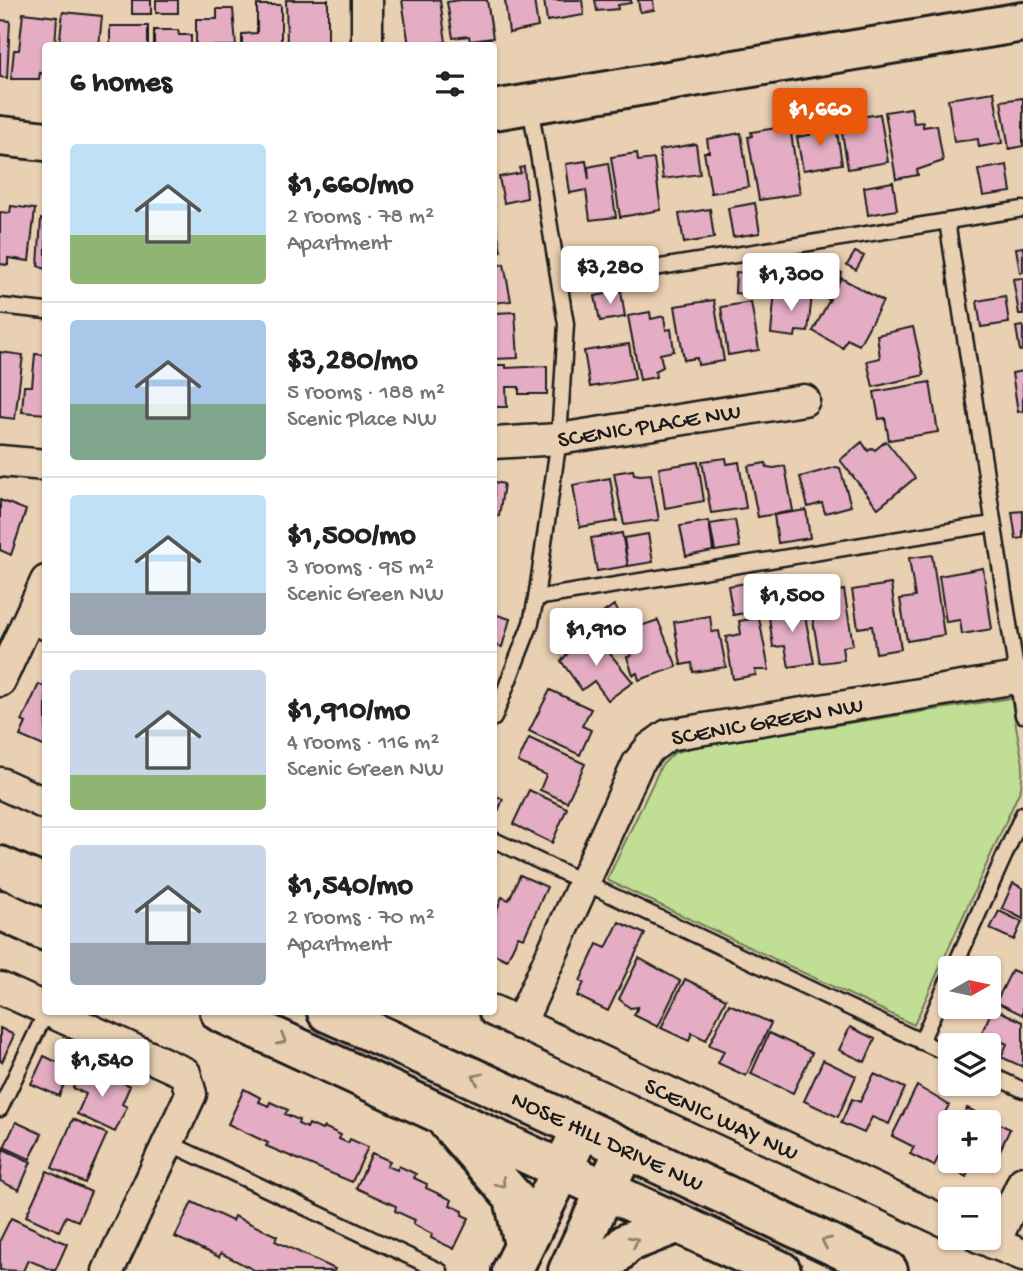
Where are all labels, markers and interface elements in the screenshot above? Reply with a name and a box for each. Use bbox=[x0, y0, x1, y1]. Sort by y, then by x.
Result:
icon: filters bbox=[431, 65, 469, 103]
text: 6 homes bbox=[70, 67, 172, 102]
pin: $1,660 bbox=[763, 88, 877, 148]
text: $1,660 bbox=[788, 97, 852, 124]
text: $1,660/mo bbox=[287, 169, 414, 204]
icon: home bbox=[126, 172, 210, 256]
text: 2 rooms · 78 m² bbox=[287, 204, 434, 231]
text: Apartment bbox=[287, 231, 391, 258]
pin: $3,280 bbox=[553, 246, 667, 306]
pin: $1,300 bbox=[734, 254, 848, 313]
text: $3,280 bbox=[577, 255, 643, 282]
text: $1,300 bbox=[759, 262, 823, 289]
text: $3,280/mo bbox=[287, 345, 418, 380]
icon: home bbox=[126, 348, 210, 432]
text: 5 rooms · 188 m² bbox=[287, 380, 445, 407]
street label: SCENIC PLACE NW bbox=[556, 399, 743, 456]
text: Scenic Place NW bbox=[287, 407, 437, 434]
text: $1,500/mo bbox=[287, 520, 416, 555]
icon: home bbox=[126, 523, 210, 607]
text: 3 rooms · 95 m² bbox=[287, 555, 434, 582]
pin: $1,500 bbox=[735, 574, 849, 634]
text: Scenic Green NW bbox=[287, 582, 444, 609]
text: $1,500 bbox=[759, 583, 825, 610]
pin: $1,910 bbox=[539, 608, 653, 668]
text: $1,910 bbox=[566, 617, 626, 644]
street label: SCENIC GREEN NW bbox=[669, 692, 866, 755]
text: $1,910/mo bbox=[287, 695, 410, 730]
icon: home bbox=[126, 698, 210, 782]
text: 4 rooms · 116 m² bbox=[287, 730, 439, 757]
text: Scenic Green NW bbox=[287, 757, 444, 784]
text: $1,540/mo bbox=[287, 870, 413, 905]
icon: home bbox=[126, 873, 210, 957]
text: 2 rooms · 70 m² bbox=[287, 905, 435, 932]
text: Apartment bbox=[287, 932, 391, 959]
north arrow bbox=[938, 956, 1001, 1018]
map controls bbox=[938, 956, 1001, 1250]
one-way arrow bbox=[275, 1032, 287, 1046]
button: layers bbox=[938, 1033, 1001, 1096]
pin: $1,540 bbox=[45, 1040, 159, 1099]
text: $1,540 bbox=[71, 1048, 133, 1075]
one-way arrow bbox=[472, 1072, 484, 1086]
street label: SCENIC WAY NW bbox=[639, 1073, 802, 1170]
street label: NOSE HILL DRIVE NW bbox=[506, 1086, 707, 1200]
button: + bbox=[938, 1110, 1001, 1173]
one-way arrow bbox=[493, 1175, 505, 1188]
button: − bbox=[938, 1187, 1001, 1250]
one-way arrow bbox=[626, 1236, 639, 1250]
one-way arrow bbox=[821, 1236, 833, 1250]

